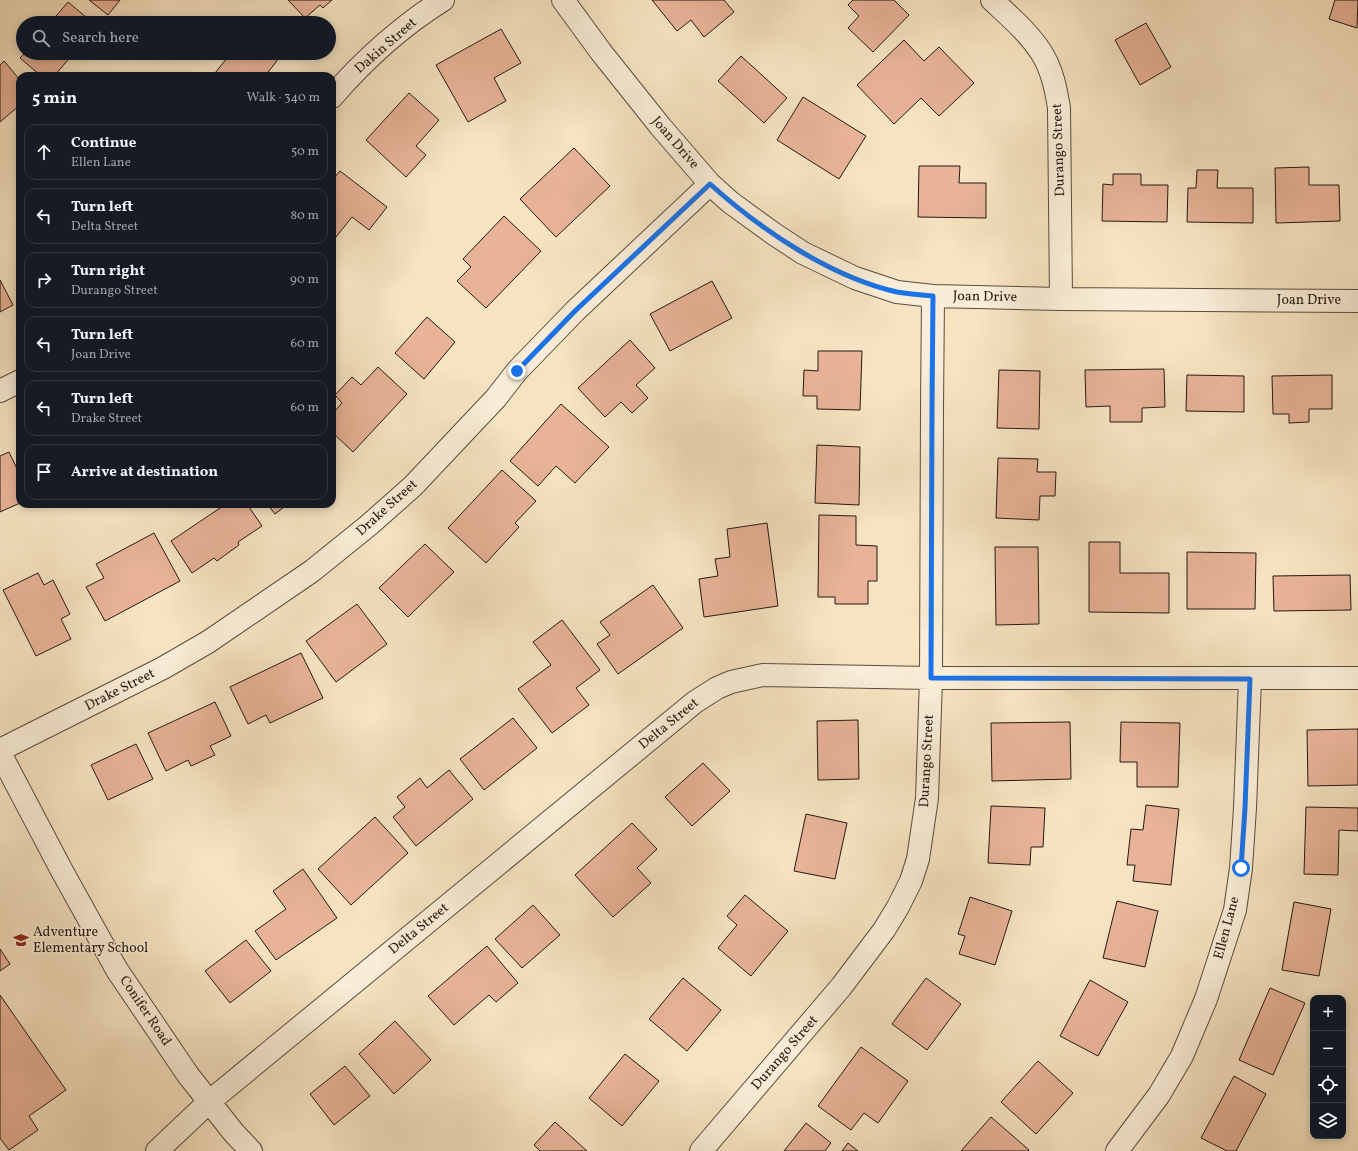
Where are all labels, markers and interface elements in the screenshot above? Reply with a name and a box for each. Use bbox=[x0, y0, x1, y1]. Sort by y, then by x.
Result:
street label: Dakin Street bbox=[351, 14, 421, 78]
search box bbox=[16, 16, 336, 60]
icon: search bbox=[30, 27, 52, 49]
text: Search here bbox=[62, 28, 139, 49]
text: 5 min bbox=[32, 87, 77, 110]
text: Walk · 340 m bbox=[247, 89, 320, 107]
street label: Durango Street bbox=[1048, 103, 1070, 197]
street label: Joan Drive bbox=[647, 112, 704, 174]
text: Continue bbox=[71, 133, 136, 154]
icon: ahead bbox=[33, 141, 55, 163]
text: 50 m bbox=[291, 143, 319, 161]
text: Ellen Lane bbox=[71, 154, 131, 172]
text: Turn left bbox=[71, 197, 133, 218]
icon: left bbox=[33, 205, 55, 227]
text: 80 m bbox=[290, 207, 319, 225]
text: Delta Street bbox=[71, 218, 138, 236]
text: Turn right bbox=[71, 261, 145, 282]
icon: right bbox=[33, 269, 55, 291]
text: 90 m bbox=[290, 271, 319, 289]
text: Durango Street bbox=[71, 282, 158, 300]
street label: Joan Drive bbox=[953, 287, 1018, 307]
street label: Joan Drive bbox=[1277, 291, 1342, 310]
text: Turn left bbox=[71, 325, 133, 346]
icon: left bbox=[33, 333, 55, 355]
text: 60 m bbox=[291, 335, 319, 353]
text: Joan Drive bbox=[71, 346, 131, 364]
route end bbox=[508, 362, 526, 380]
text: Turn left bbox=[71, 389, 133, 410]
icon: left bbox=[33, 397, 55, 419]
text: 60 m bbox=[291, 399, 319, 417]
text: Drake Street bbox=[71, 410, 142, 428]
icon: arrive bbox=[33, 461, 55, 483]
text: Arrive at destination bbox=[71, 462, 218, 483]
street label: Drake Street bbox=[352, 475, 422, 541]
street label: Drake Street bbox=[82, 664, 159, 716]
street label: Delta Street bbox=[635, 694, 703, 754]
street label: Durango Street bbox=[915, 714, 939, 808]
route start bbox=[1232, 859, 1250, 877]
street label: Ellen Lane bbox=[1209, 894, 1245, 962]
street label: Delta Street bbox=[385, 899, 453, 959]
place label: Adventure Elementary School bbox=[33, 923, 148, 958]
school or university icon: Adventure Elementary School bbox=[12, 931, 30, 949]
street label: Conifer Road bbox=[115, 972, 176, 1050]
map controls bbox=[1310, 995, 1346, 1139]
button: + bbox=[1310, 995, 1346, 1031]
street label: Durango Street bbox=[747, 1011, 823, 1094]
button: − bbox=[1310, 1031, 1346, 1067]
button: locate bbox=[1310, 1067, 1346, 1103]
button: layers bbox=[1310, 1103, 1346, 1139]

